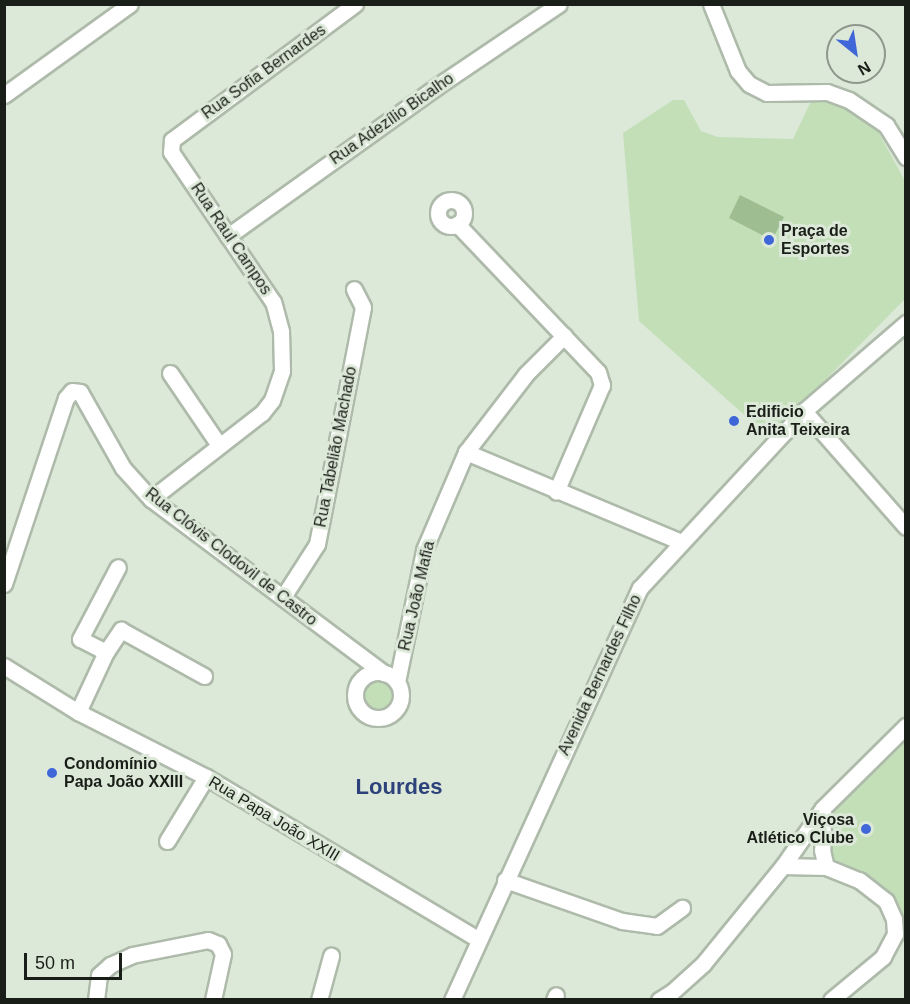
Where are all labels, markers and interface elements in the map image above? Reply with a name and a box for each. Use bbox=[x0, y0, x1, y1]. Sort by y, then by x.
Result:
street label: Rua Sofia Bernardes bbox=[198, 21, 330, 123]
north arrow bbox=[826, 24, 886, 84]
text: N bbox=[855, 58, 874, 79]
street label: Rua Adezílio Bicalho bbox=[326, 69, 458, 169]
street label: Rua Raul Campos bbox=[186, 179, 276, 299]
place label: Praça de Esportes bbox=[781, 221, 849, 259]
marker: Praça de Esportes bbox=[762, 233, 776, 247]
street label: Rua Tabelião Machado bbox=[311, 365, 361, 529]
place label: Edificio Anita Teixeira bbox=[746, 402, 850, 440]
marker: Edificio Anita Teixeira bbox=[727, 414, 741, 428]
street label: Rua Clóvis Clodovil de Castro bbox=[141, 484, 321, 630]
street label: Rua João Mafia bbox=[395, 539, 439, 653]
street label: Avenida Bernardes Filho bbox=[554, 592, 646, 758]
place label: Condomínio Papa João XXIII bbox=[64, 754, 183, 792]
marker: Condomínio Papa João XXIII bbox=[45, 766, 59, 780]
street label: Rua Papa João XXIII bbox=[205, 772, 343, 866]
district label: Lourdes bbox=[356, 774, 442, 800]
place label: Viçosa Atlético Clube bbox=[746, 810, 854, 848]
marker: Viçosa Atlético Clube bbox=[859, 822, 873, 836]
scale bar bbox=[27, 941, 124, 979]
text: 50 m bbox=[35, 953, 75, 973]

